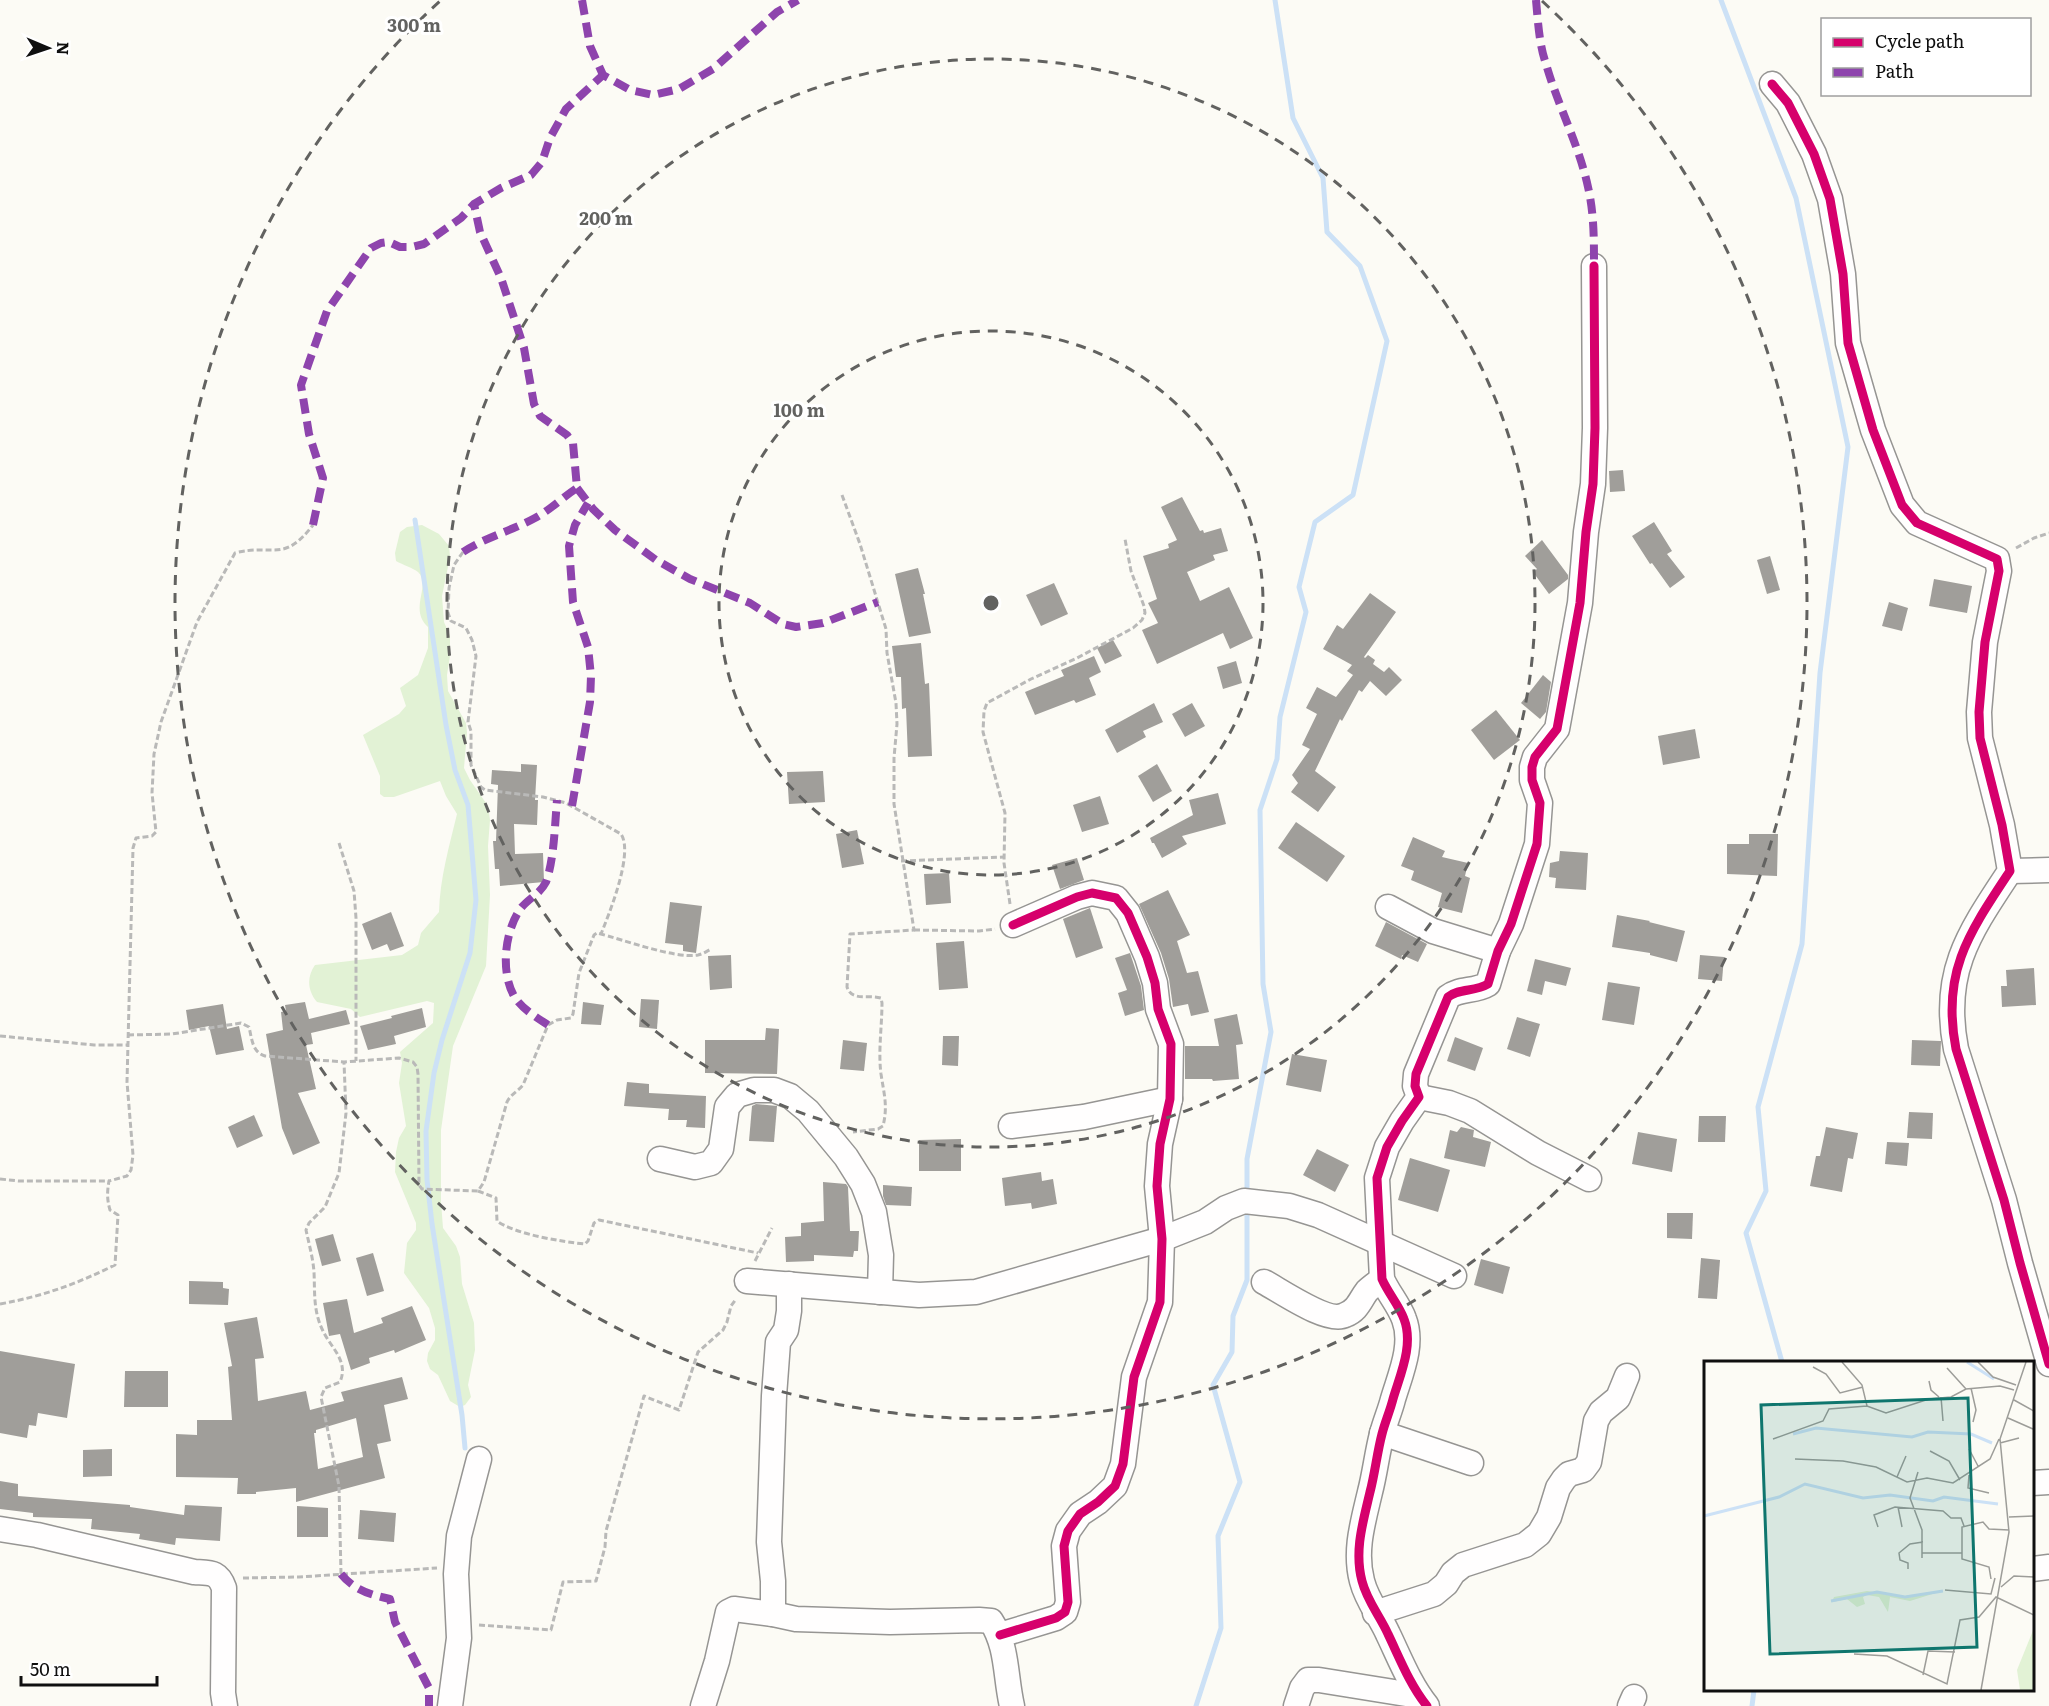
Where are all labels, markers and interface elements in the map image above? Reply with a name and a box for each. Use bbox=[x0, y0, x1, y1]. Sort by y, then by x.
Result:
text: 300 m bbox=[387, 11, 441, 38]
north arrow bbox=[18, 18, 78, 78]
legend bbox=[1821, 18, 2031, 96]
text: Cycle path bbox=[1875, 27, 1964, 54]
text: N bbox=[52, 41, 76, 56]
text: Path bbox=[1875, 57, 1914, 84]
text: 200 m bbox=[579, 204, 633, 231]
text: 100 m bbox=[773, 396, 825, 423]
centre of rings bbox=[981, 593, 1001, 613]
inset map bbox=[1704, 1361, 2034, 1691]
scale bar bbox=[21, 1649, 158, 1687]
text: 50 m bbox=[30, 1655, 71, 1682]

